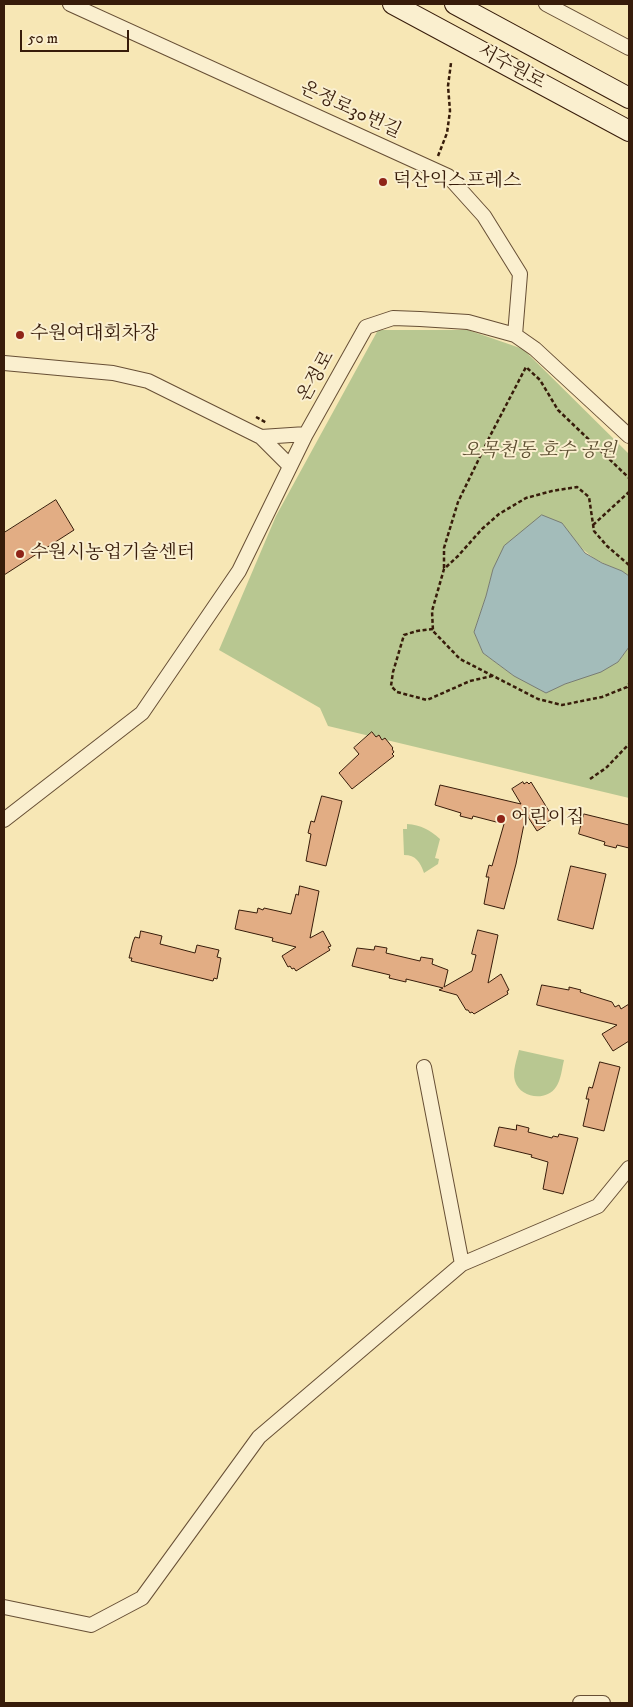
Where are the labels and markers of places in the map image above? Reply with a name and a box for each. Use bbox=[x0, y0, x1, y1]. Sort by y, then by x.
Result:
place label: 덕산익스프레스 bbox=[393, 171, 521, 193]
marker: 덕산익스프레스 bbox=[377, 176, 389, 188]
place label: 수원여대회차장 bbox=[30, 324, 158, 346]
marker: 수원여대회차장 bbox=[14, 329, 26, 341]
place label: 수원시농업기술센터 bbox=[30, 543, 195, 565]
marker: 수원시농업기술센터 bbox=[14, 548, 26, 560]
place label: 어린이집 bbox=[511, 808, 584, 830]
marker: 어린이집 bbox=[495, 813, 507, 825]

